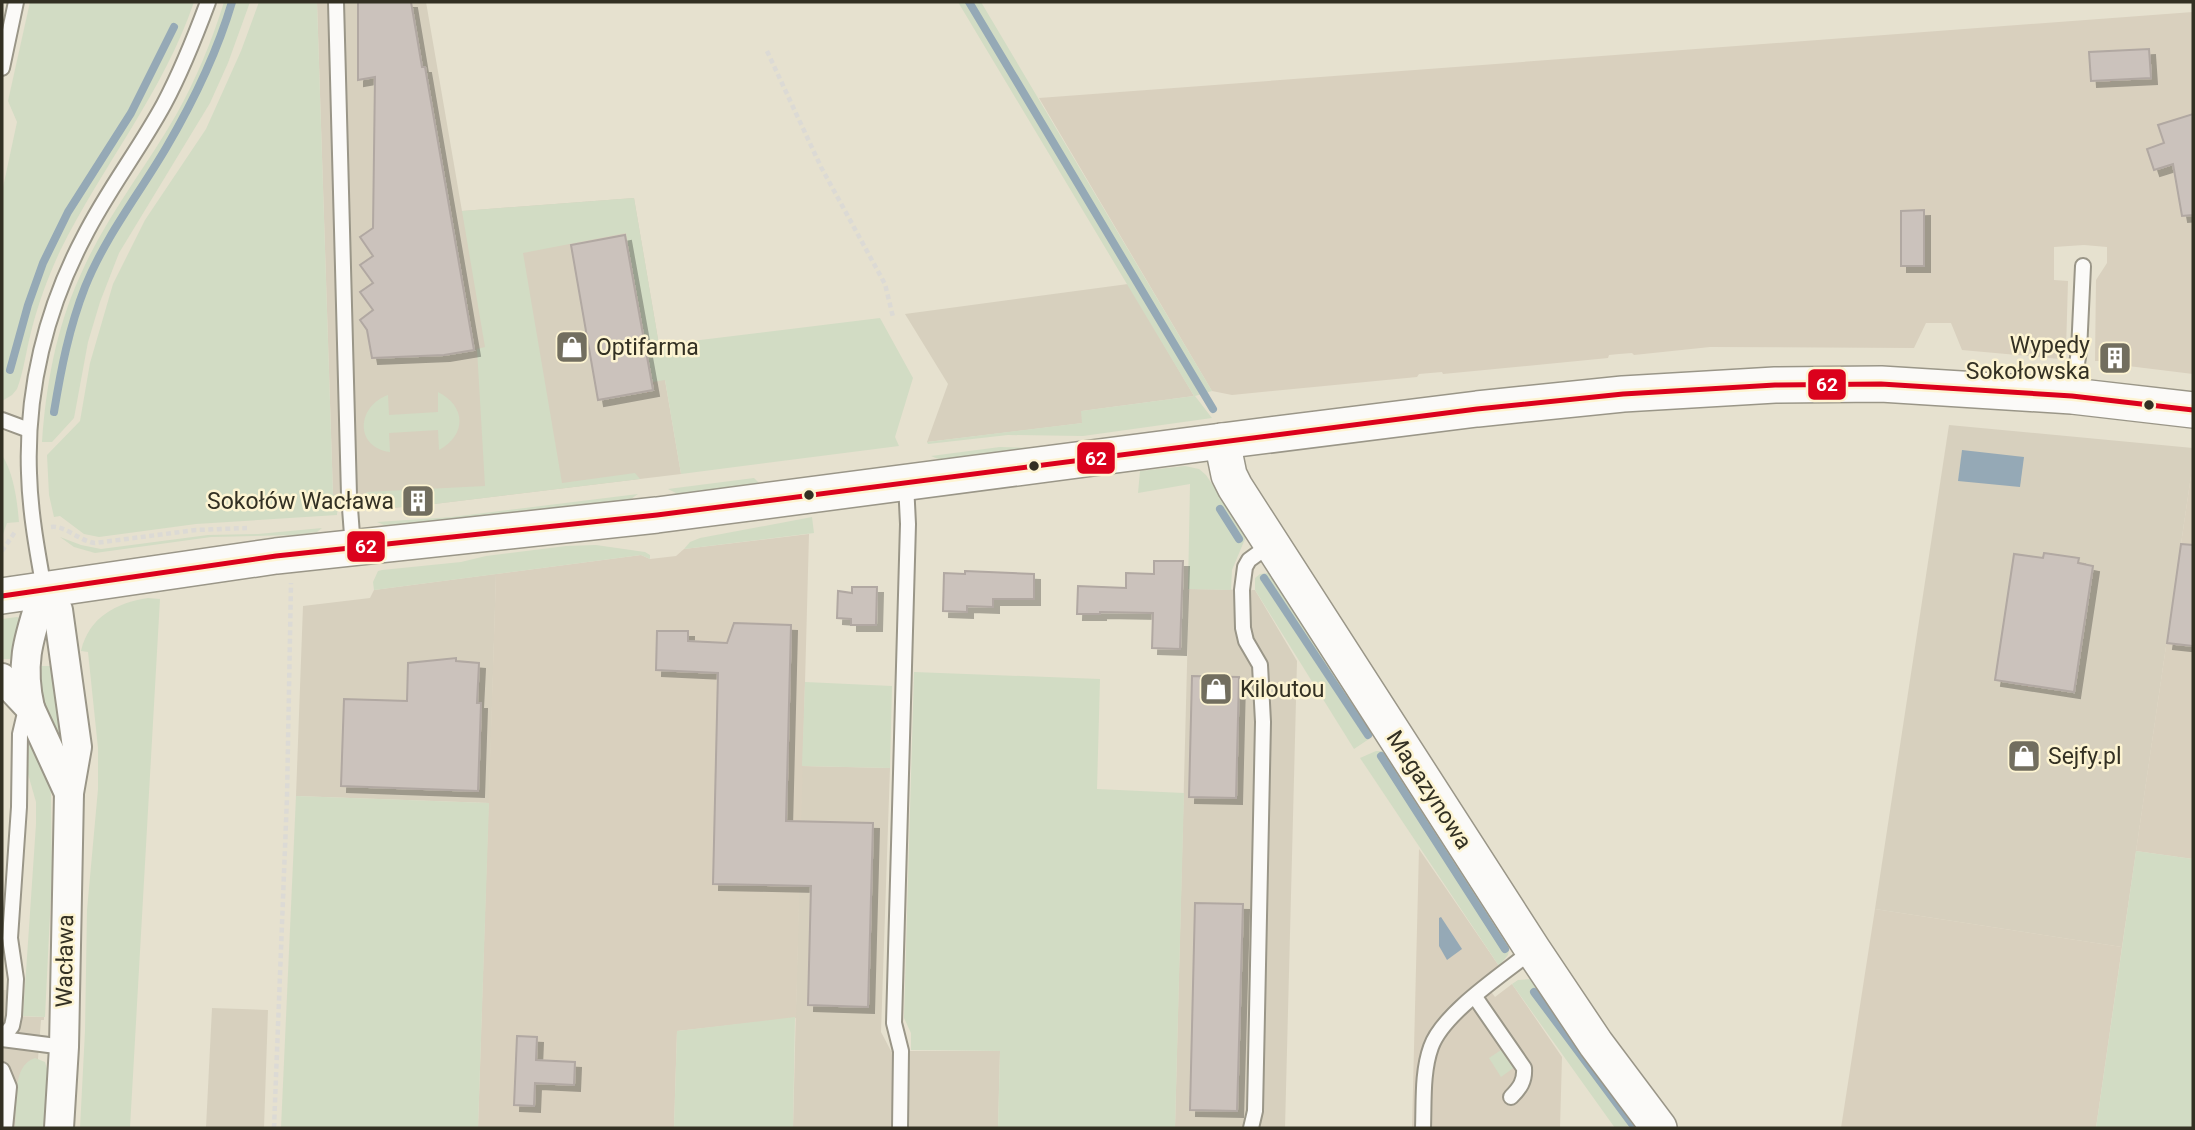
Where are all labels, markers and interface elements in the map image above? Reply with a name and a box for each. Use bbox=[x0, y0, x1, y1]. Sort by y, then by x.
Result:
shop icon: Optifarma bbox=[553, 328, 591, 366]
place label: Wypędy Sokołowska bbox=[1966, 332, 2090, 385]
place label: Optifarma bbox=[596, 334, 699, 361]
building icon: Wypędy Sokołowska bbox=[2096, 339, 2134, 377]
line badge: 62 bbox=[1807, 368, 1847, 401]
text: 62 bbox=[1816, 373, 1838, 396]
unlabelled marker bbox=[2142, 398, 2156, 412]
line badge: 62 bbox=[1076, 441, 1116, 475]
text: 62 bbox=[1085, 447, 1107, 470]
unlabelled marker bbox=[1027, 459, 1041, 473]
building icon: Sokołów Wacława bbox=[399, 482, 437, 520]
place label: Sokołów Wacława bbox=[207, 488, 394, 515]
unlabelled marker bbox=[802, 488, 816, 502]
line badge: 62 bbox=[346, 530, 386, 563]
text: 62 bbox=[355, 535, 377, 558]
shop icon: Kiloutou bbox=[1197, 670, 1235, 708]
place label: Kiloutou bbox=[1240, 676, 1325, 703]
street label: Magazynowa bbox=[1381, 726, 1477, 854]
shop icon: Sejfy.pl bbox=[2005, 737, 2043, 775]
place label: Sejfy.pl bbox=[2048, 743, 2122, 770]
street label: Wacława bbox=[51, 914, 79, 1008]

